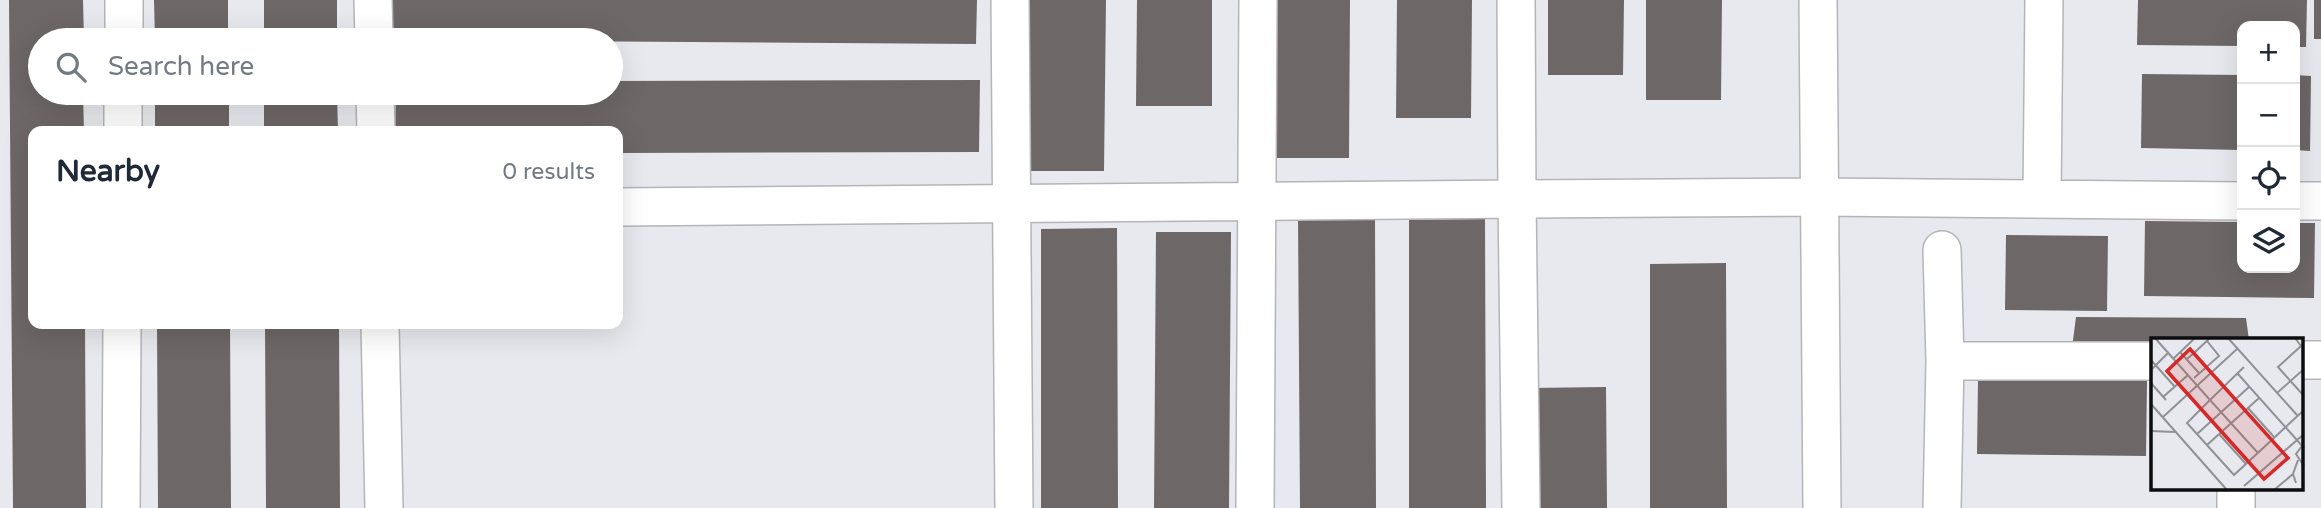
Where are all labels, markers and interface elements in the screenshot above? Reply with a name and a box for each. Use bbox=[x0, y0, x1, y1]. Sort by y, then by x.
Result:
map controls bbox=[2237, 21, 2300, 273]
button: + bbox=[2237, 21, 2300, 84]
search box bbox=[28, 28, 623, 105]
icon: search bbox=[52, 48, 90, 86]
text: Search here bbox=[108, 51, 254, 82]
button: − bbox=[2237, 84, 2300, 147]
button: locate bbox=[2237, 147, 2300, 210]
text: Nearby bbox=[56, 153, 160, 190]
text: 0 results bbox=[502, 158, 595, 186]
button: layers bbox=[2237, 210, 2300, 273]
inset map bbox=[2151, 338, 2304, 490]

